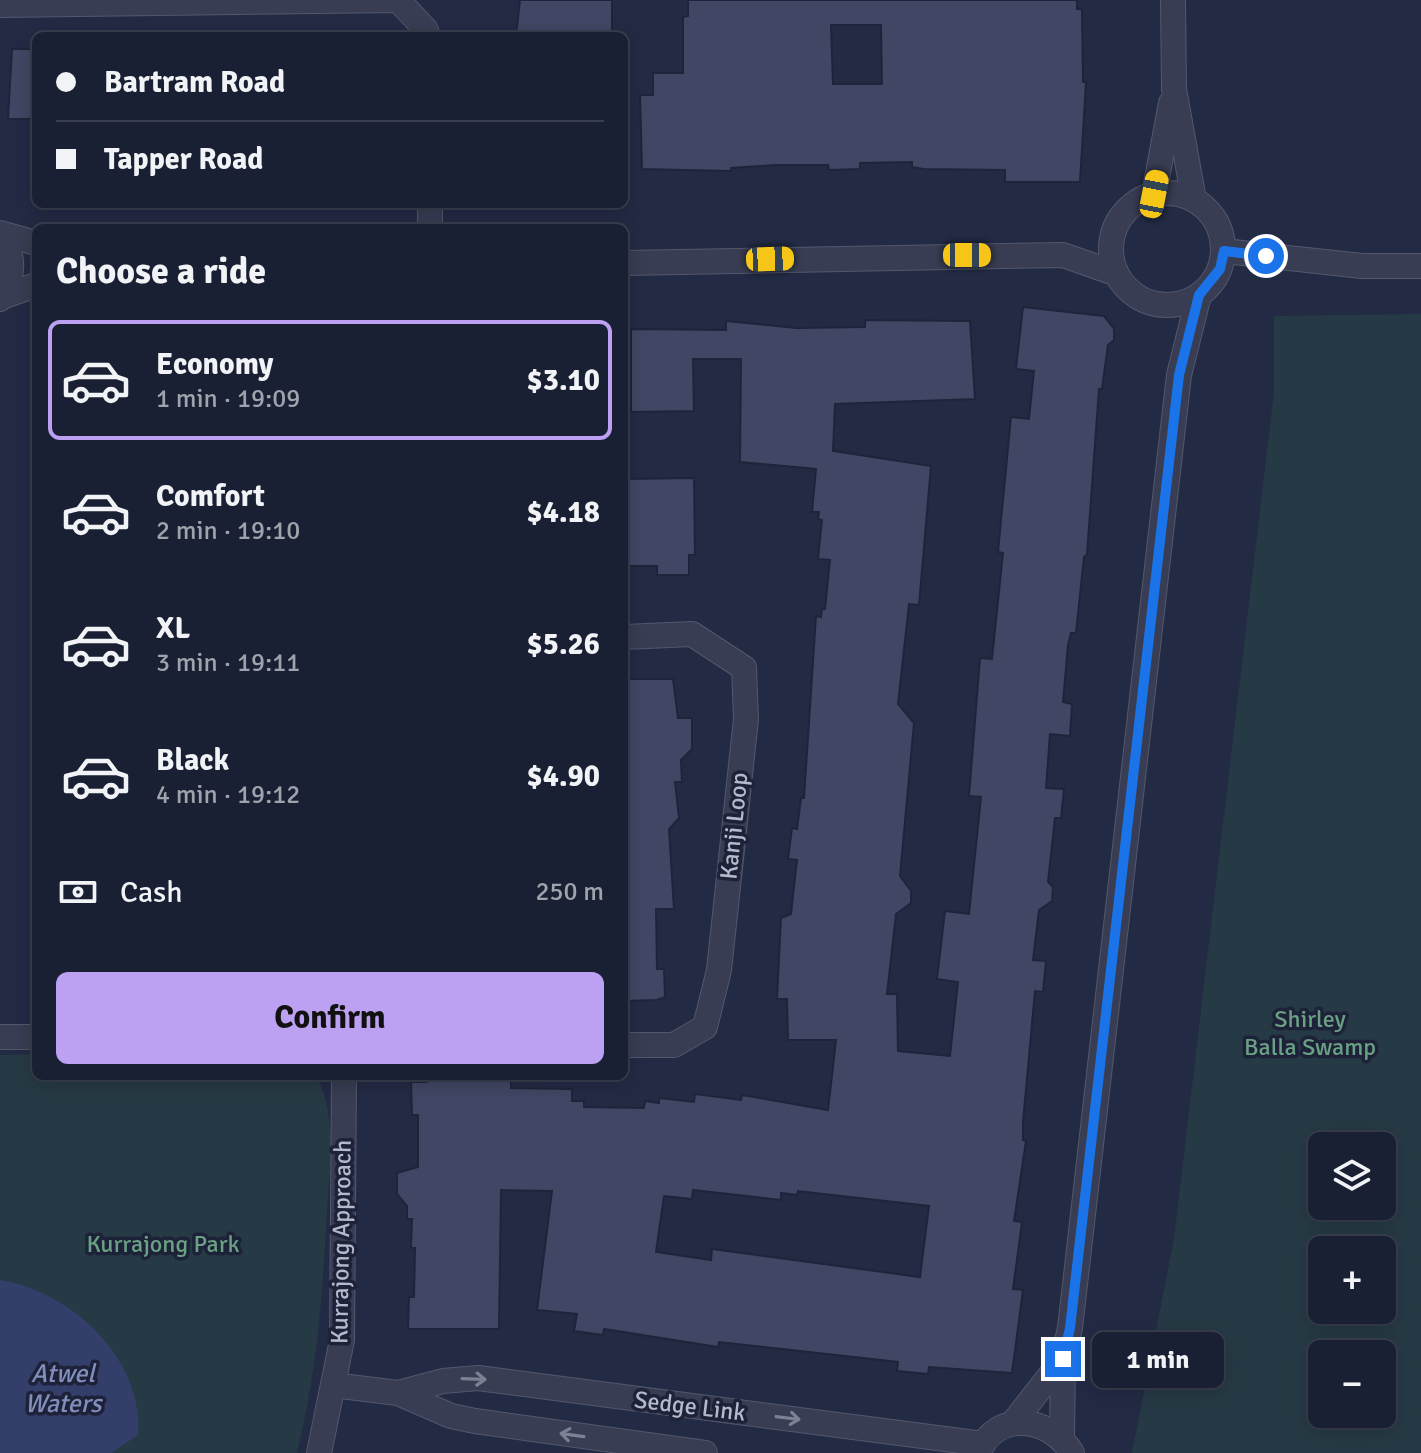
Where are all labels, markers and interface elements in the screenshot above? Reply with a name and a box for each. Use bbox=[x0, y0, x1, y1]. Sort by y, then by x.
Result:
text: Bartram Road bbox=[104, 64, 285, 101]
text: Tapper Road bbox=[104, 141, 263, 178]
car bbox=[1138, 168, 1170, 220]
route start bbox=[1248, 238, 1284, 274]
car bbox=[943, 243, 991, 267]
car bbox=[746, 246, 794, 272]
text: Choose a ride bbox=[56, 249, 266, 294]
icon: car bbox=[60, 344, 132, 416]
text: Economy bbox=[156, 346, 273, 383]
text: $3.10 bbox=[527, 362, 600, 399]
text: 1 min · 19:09 bbox=[156, 383, 300, 415]
icon: car bbox=[60, 476, 132, 548]
text: Comfort bbox=[156, 478, 265, 515]
text: $4.18 bbox=[527, 494, 600, 531]
text: 2 min · 19:10 bbox=[156, 515, 300, 547]
icon: car bbox=[60, 608, 132, 680]
text: XL bbox=[156, 610, 190, 647]
text: $5.26 bbox=[527, 626, 600, 663]
text: 3 min · 19:11 bbox=[156, 647, 300, 679]
icon: car bbox=[60, 740, 132, 812]
text: Black bbox=[156, 742, 229, 779]
text: $4.90 bbox=[527, 758, 600, 795]
street label: Kanji Loop bbox=[713, 771, 755, 881]
text: 4 min · 19:12 bbox=[156, 779, 300, 811]
icon: cash bbox=[56, 870, 100, 914]
text: Cash bbox=[120, 874, 183, 911]
text: 250 m bbox=[535, 876, 604, 908]
button: Confirm bbox=[56, 972, 604, 1064]
park label: Shirley Balla Swamp bbox=[1244, 1004, 1376, 1062]
map controls bbox=[1308, 1132, 1396, 1428]
button: layers bbox=[1308, 1132, 1396, 1220]
street label: Kurrajong Approach bbox=[324, 1140, 358, 1344]
park label: Kurrajong Park bbox=[86, 1229, 240, 1259]
button: + bbox=[1308, 1236, 1396, 1324]
callout: 1 min bbox=[1091, 1331, 1223, 1387]
button: − bbox=[1308, 1340, 1396, 1428]
route end bbox=[1045, 1341, 1081, 1377]
text: 1 min bbox=[1127, 1344, 1189, 1376]
water label: Atwel Waters bbox=[25, 1358, 104, 1420]
one-way arrow bbox=[460, 1372, 487, 1387]
street label: Sedge Link bbox=[633, 1384, 747, 1428]
one-way arrow bbox=[774, 1411, 801, 1426]
one-way arrow bbox=[560, 1427, 586, 1442]

